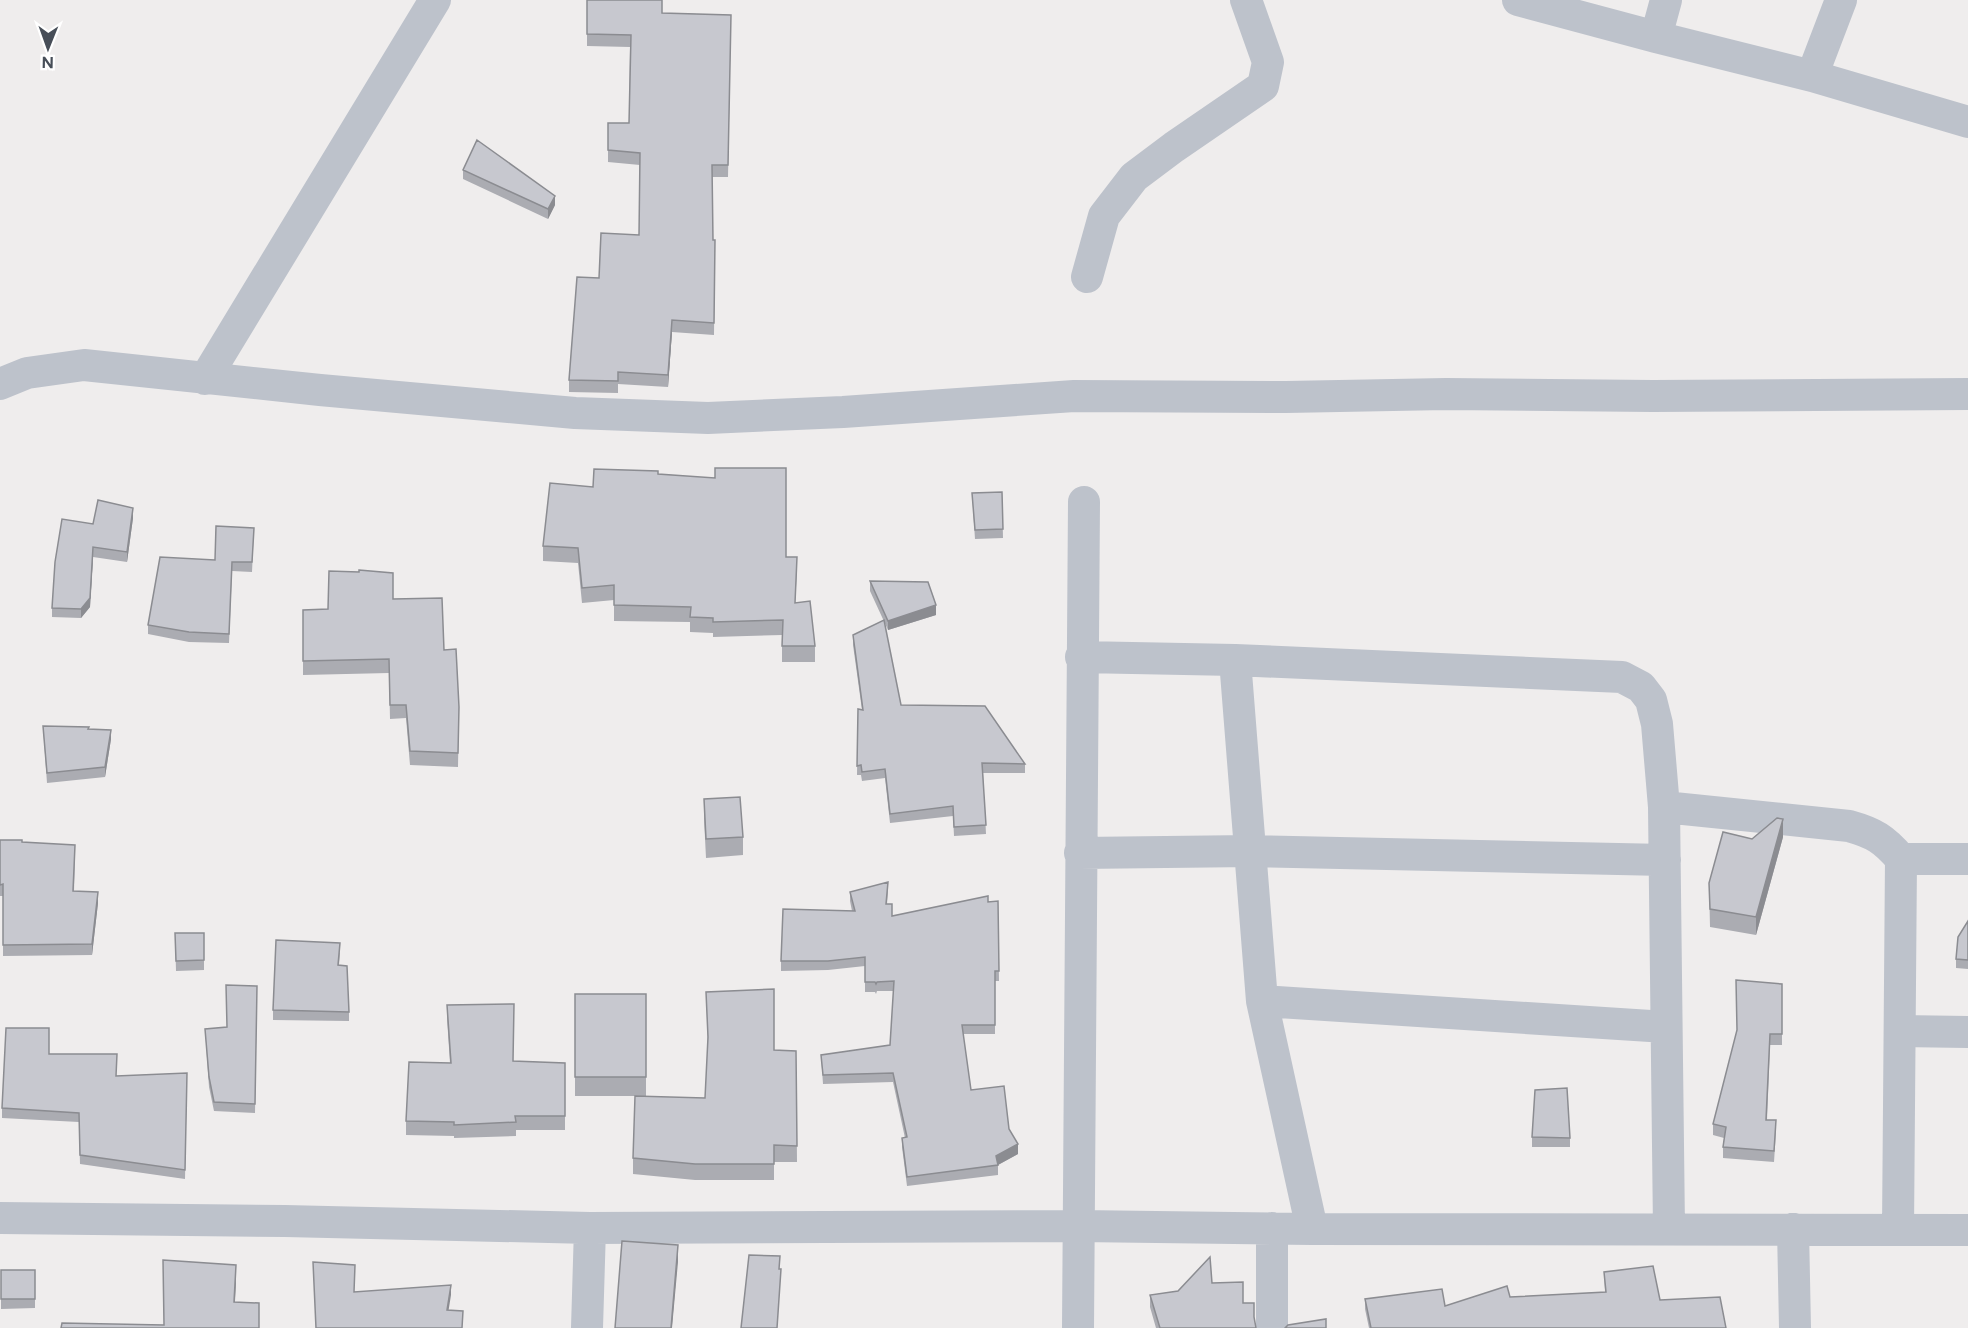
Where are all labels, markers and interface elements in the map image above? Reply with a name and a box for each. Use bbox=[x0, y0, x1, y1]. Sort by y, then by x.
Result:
north arrow bbox=[18, 18, 78, 78]
text: N bbox=[41, 53, 54, 72]

